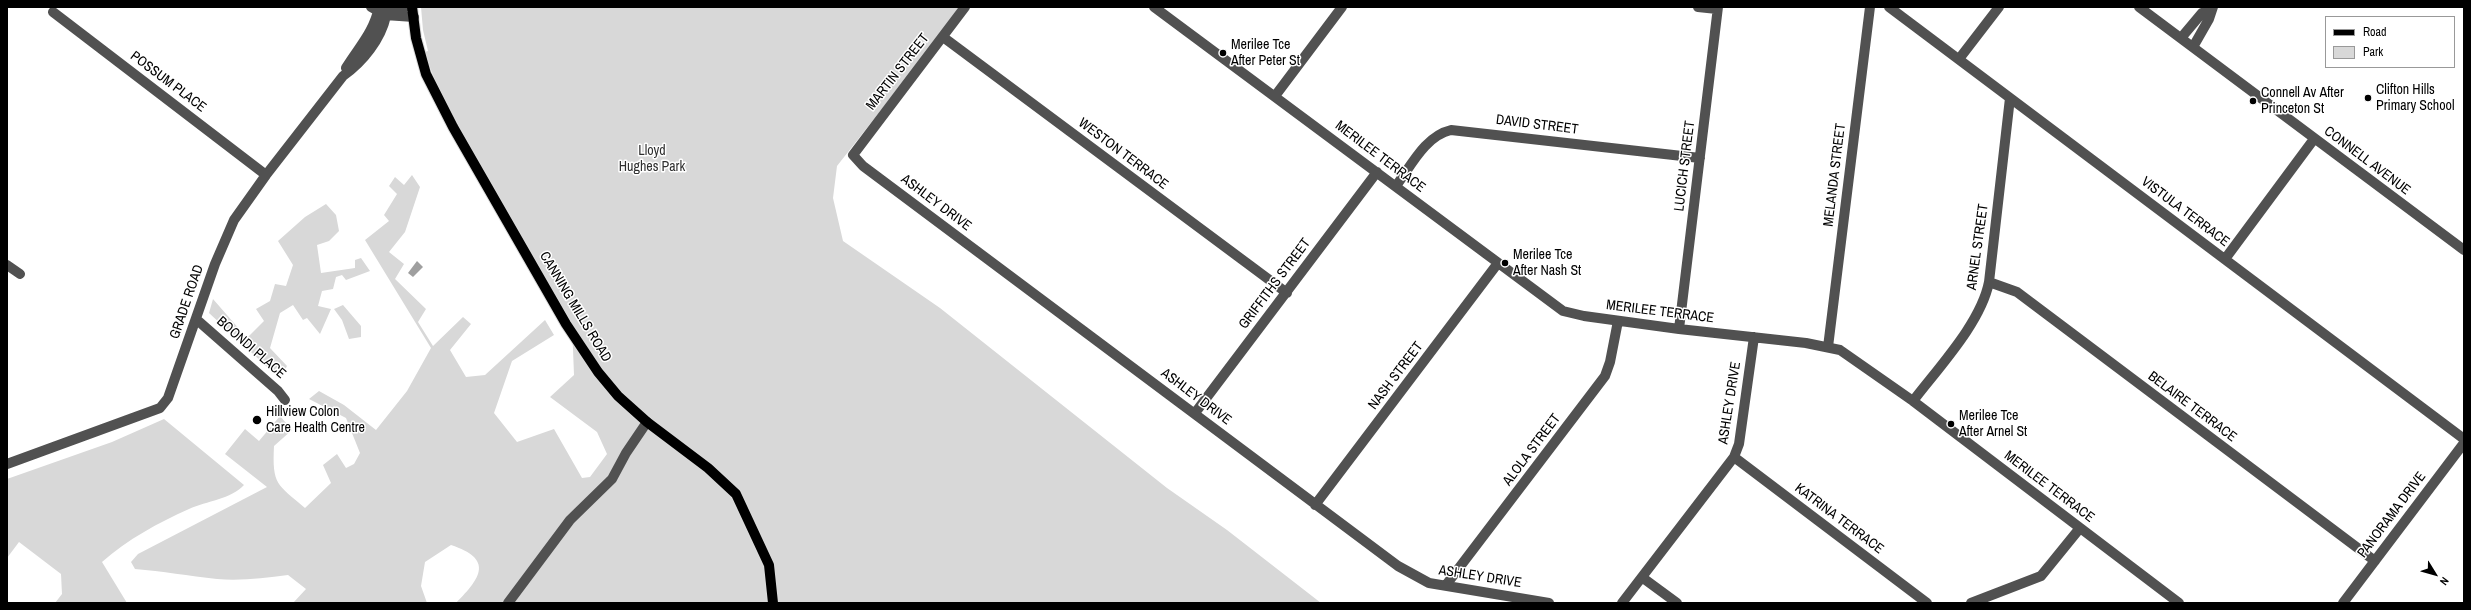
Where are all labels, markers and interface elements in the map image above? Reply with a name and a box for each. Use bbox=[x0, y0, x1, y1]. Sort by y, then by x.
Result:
legend bbox=[2325, 16, 2455, 68]
text: Road bbox=[2363, 24, 2387, 40]
street label: MARTIN STREET bbox=[863, 30, 933, 114]
place label: Merilee Tce After Peter St bbox=[1231, 37, 1300, 70]
text: Park bbox=[2363, 44, 2383, 60]
street label: POSSUM PLACE bbox=[127, 48, 209, 116]
marker: Merilee Tce After Peter St bbox=[1218, 48, 1228, 58]
place label: Clifton Hills Primary School bbox=[2376, 82, 2454, 114]
place label: Connell Av After Princeton St bbox=[2261, 85, 2344, 118]
marker: Clifton Hills Primary School bbox=[2363, 93, 2373, 103]
marker: Connell Av After Princeton St bbox=[2248, 96, 2258, 106]
street label: DAVID STREET bbox=[1495, 112, 1579, 138]
street label: WESTON TERRACE bbox=[1075, 115, 1171, 193]
street label: MERILEE TERRACE bbox=[1332, 118, 1428, 196]
street label: LUCICH STREET bbox=[1671, 120, 1699, 212]
street label: MELANDA STREET bbox=[1820, 122, 1850, 228]
street label: CONNELL AVENUE bbox=[2321, 123, 2413, 199]
park label: Lloyd Hughes Park bbox=[619, 143, 685, 176]
street label: ASHLEY DRIVE bbox=[898, 171, 974, 235]
street label: VISTULA TERRACE bbox=[2138, 173, 2232, 251]
street label: ARNEL STREET bbox=[1964, 203, 1992, 291]
street label: GRIFFITHS STREET bbox=[1235, 235, 1315, 333]
place label: Merilee Tce After Nash St bbox=[1513, 247, 1581, 280]
street label: CANNING MILLS ROAD bbox=[535, 249, 615, 365]
marker: Merilee Tce After Nash St bbox=[1500, 258, 1510, 268]
street label: GRADE ROAD bbox=[166, 263, 208, 341]
street label: MERILEE TERRACE bbox=[1605, 297, 1715, 327]
street label: BOONDI PLACE bbox=[213, 313, 289, 383]
street label: NASH STREET bbox=[1365, 339, 1427, 413]
street label: ASHLEY DRIVE bbox=[1715, 360, 1745, 446]
street label: ASHLEY DRIVE bbox=[1158, 365, 1234, 429]
street label: BELAIRE TERRACE bbox=[2144, 368, 2240, 446]
place label: Hillview Colon Care Health Centre bbox=[266, 404, 365, 436]
place label: Merilee Tce After Arnel St bbox=[1959, 408, 2027, 440]
street label: ALOLA STREET bbox=[1500, 411, 1564, 489]
marker: Hillview Colon Care Health Centre bbox=[251, 414, 263, 426]
marker: Merilee Tce After Arnel St bbox=[1946, 419, 1956, 429]
street label: MERILEE TERRACE bbox=[2001, 448, 2097, 526]
street label: PANORAMA DRIVE bbox=[2354, 469, 2430, 561]
street label: KATRINA TERRACE bbox=[1791, 480, 1887, 558]
north arrow bbox=[2415, 554, 2455, 594]
street label: ASHLEY DRIVE bbox=[1437, 562, 1523, 592]
text: N bbox=[2437, 574, 2452, 588]

